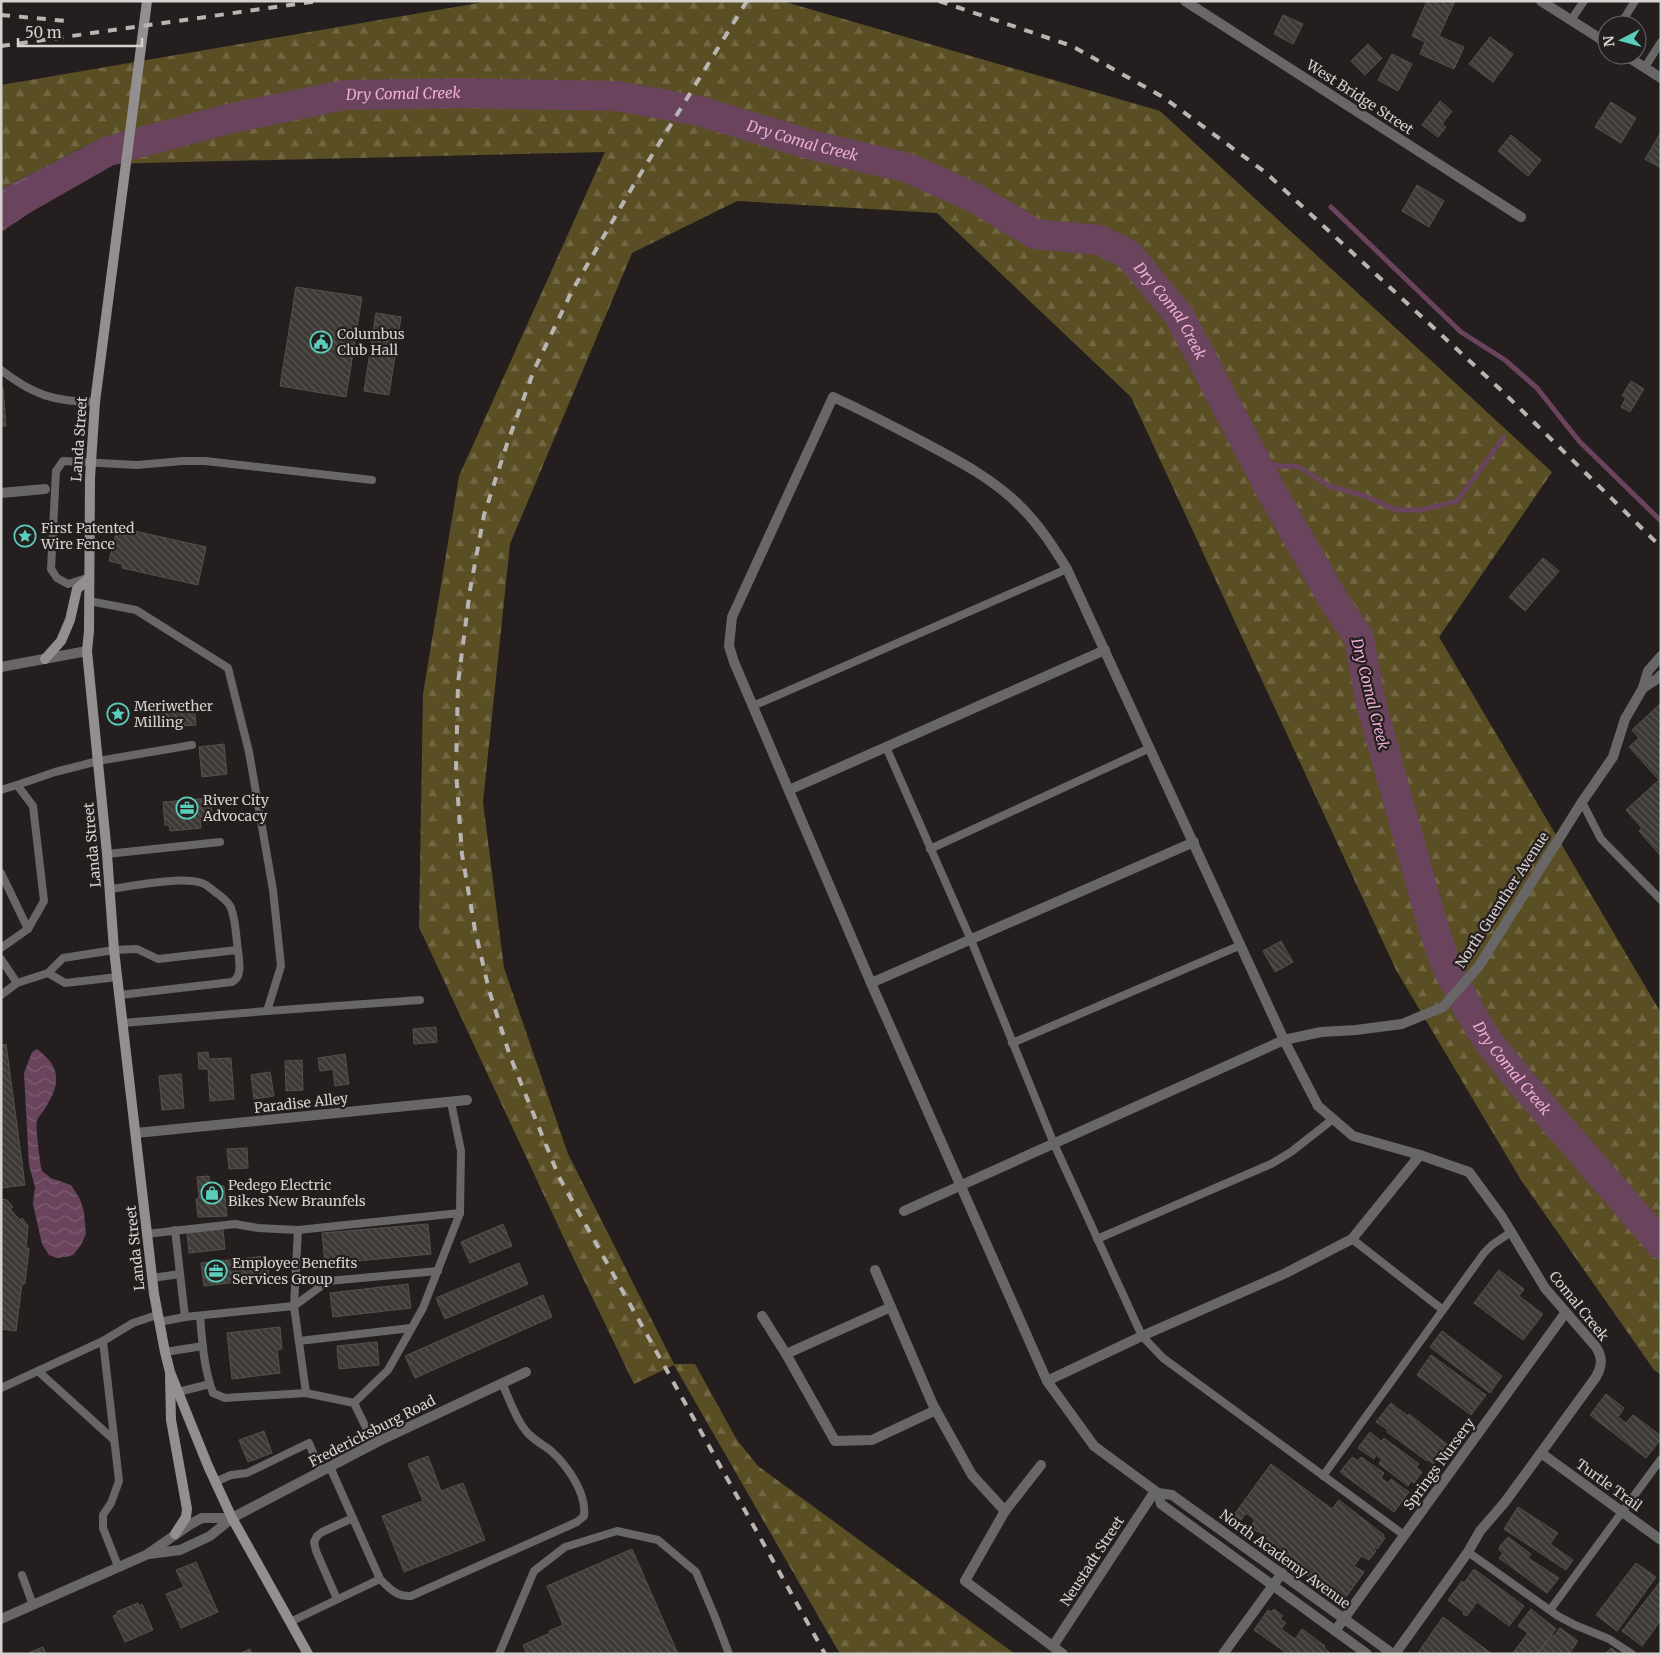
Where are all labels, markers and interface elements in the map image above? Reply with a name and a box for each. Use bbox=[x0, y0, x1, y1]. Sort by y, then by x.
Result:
scale bar bbox=[18, 15, 141, 47]
north arrow bbox=[1597, 15, 1647, 65]
text: 50 m bbox=[25, 23, 62, 42]
text: N bbox=[1600, 35, 1619, 48]
street label: West Bridge Street bbox=[1302, 55, 1417, 139]
water label: Dry Comal Creek bbox=[345, 83, 461, 104]
water label: Dry Comal Creek bbox=[744, 116, 861, 165]
water label: Dry Comal Creek bbox=[1129, 257, 1211, 363]
place label: Columbus Club Hall bbox=[337, 325, 405, 359]
public building icon: Columbus Club Hall bbox=[309, 330, 333, 354]
street label: Landa Street bbox=[67, 395, 91, 482]
place label: First Patented Wire Fence bbox=[40, 519, 135, 553]
place icon: First Patented Wire Fence bbox=[13, 524, 37, 548]
water label: Dry Comal Creek bbox=[1347, 635, 1394, 753]
place label: Meriwether Milling bbox=[134, 697, 213, 731]
place icon: Meriwether Milling bbox=[106, 702, 130, 726]
place label: River City Advocacy bbox=[202, 791, 270, 825]
office icon: River City Advocacy bbox=[175, 796, 199, 820]
street label: Landa Street bbox=[79, 801, 105, 888]
street label: North Guenther Avenue bbox=[1451, 828, 1553, 972]
water label: Dry Comal Creek bbox=[1469, 1017, 1556, 1119]
street label: Paradise Alley bbox=[253, 1089, 350, 1117]
place label: Pedego Electric Bikes New Braunfels bbox=[228, 1176, 366, 1210]
shop icon: Pedego Electric Bikes New Braunfels bbox=[200, 1181, 224, 1205]
street label: Landa Street bbox=[122, 1204, 148, 1291]
place label: Employee Benefits Services Group bbox=[232, 1254, 358, 1288]
office icon: Employee Benefits Services Group bbox=[204, 1259, 228, 1283]
street label: Comal Creek bbox=[1545, 1267, 1613, 1345]
street label: Fredericksburg Road bbox=[306, 1391, 439, 1471]
street label: Springs Nursery bbox=[1400, 1414, 1479, 1514]
street label: Turtle Trail bbox=[1572, 1455, 1646, 1515]
street label: North Academy Avenue bbox=[1216, 1505, 1354, 1613]
street label: Neustadt Street bbox=[1056, 1512, 1128, 1610]

